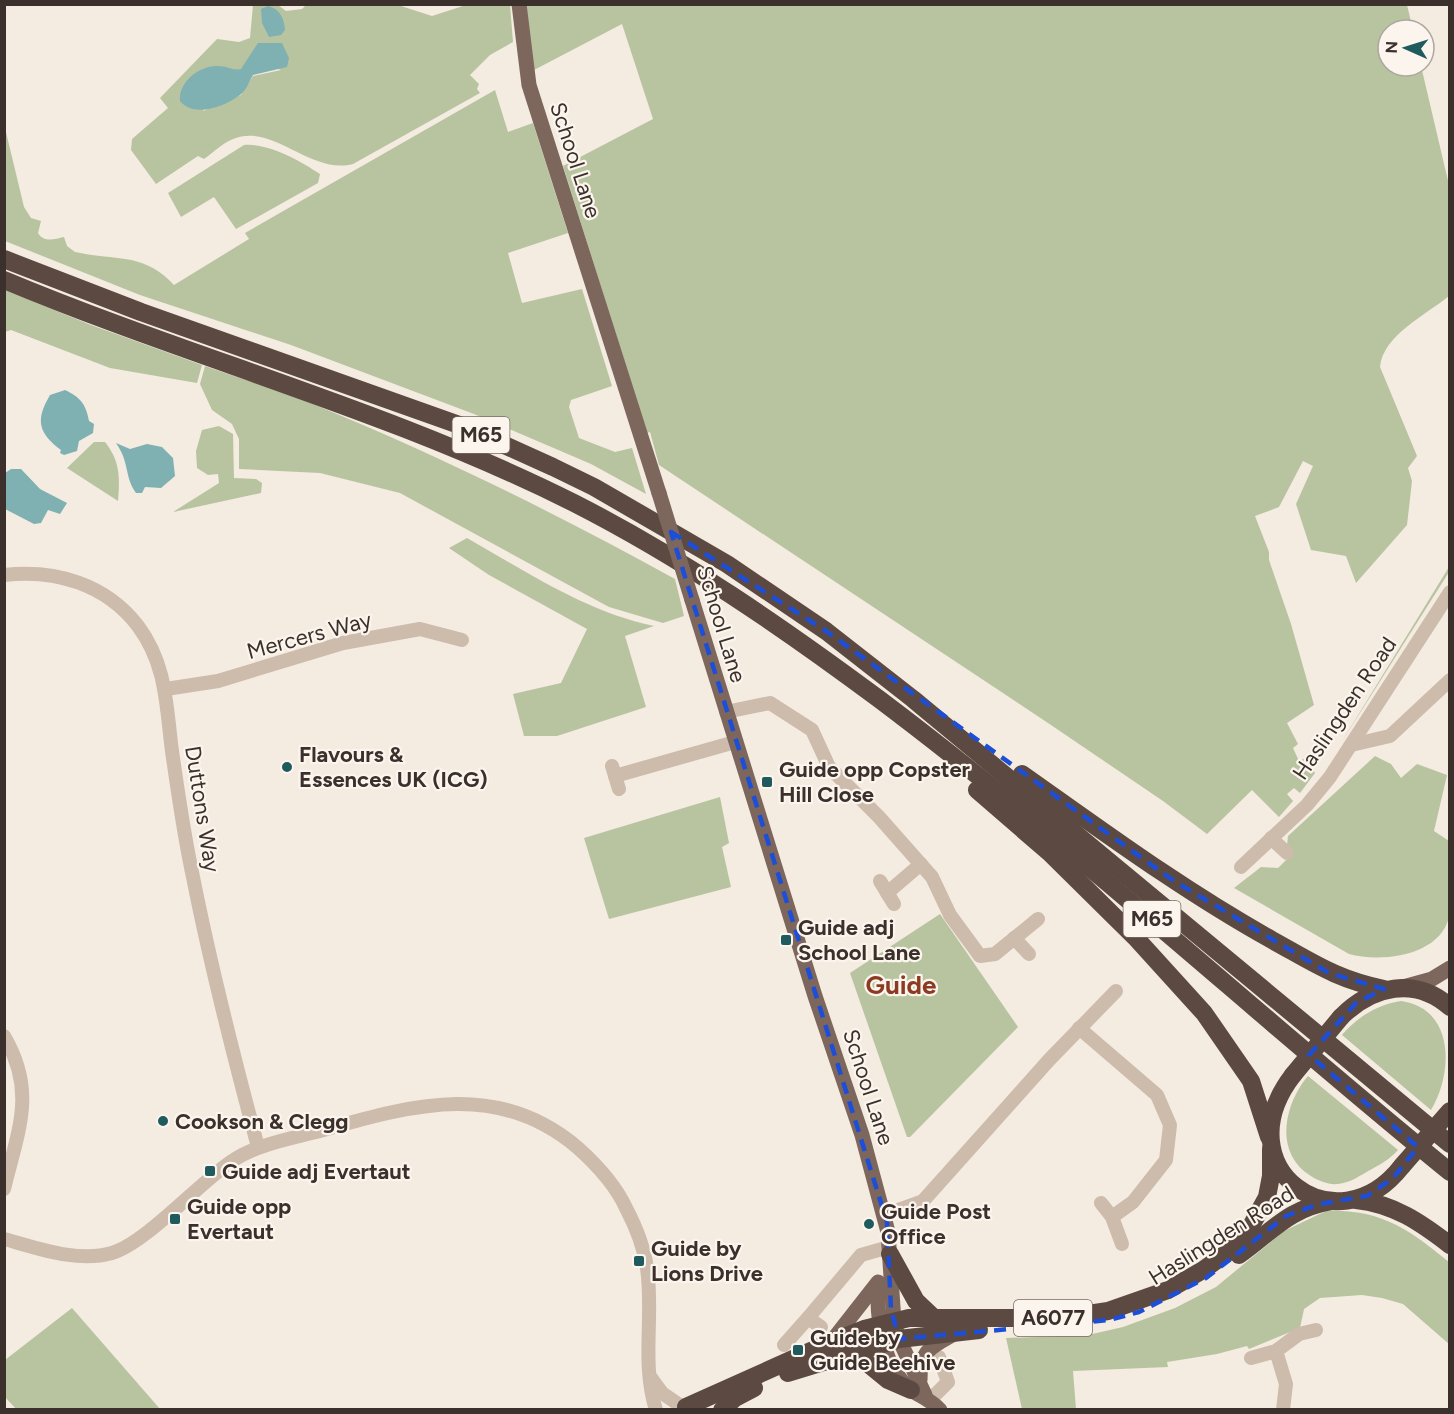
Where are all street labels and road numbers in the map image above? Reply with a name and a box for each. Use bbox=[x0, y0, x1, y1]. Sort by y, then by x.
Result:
street label: School Lane bbox=[544, 99, 607, 222]
road number: M65 bbox=[452, 417, 510, 453]
street label: School Lane bbox=[691, 563, 752, 686]
street label: Mercers Way bbox=[244, 606, 375, 665]
street label: Haslingden Road bbox=[1287, 632, 1402, 785]
street label: Duttons Way bbox=[179, 744, 226, 875]
road number: M65 bbox=[1124, 901, 1180, 937]
street label: School Lane bbox=[837, 1026, 900, 1149]
street label: Haslingden Road bbox=[1144, 1180, 1299, 1291]
road number: A6077 bbox=[1014, 1300, 1092, 1336]

